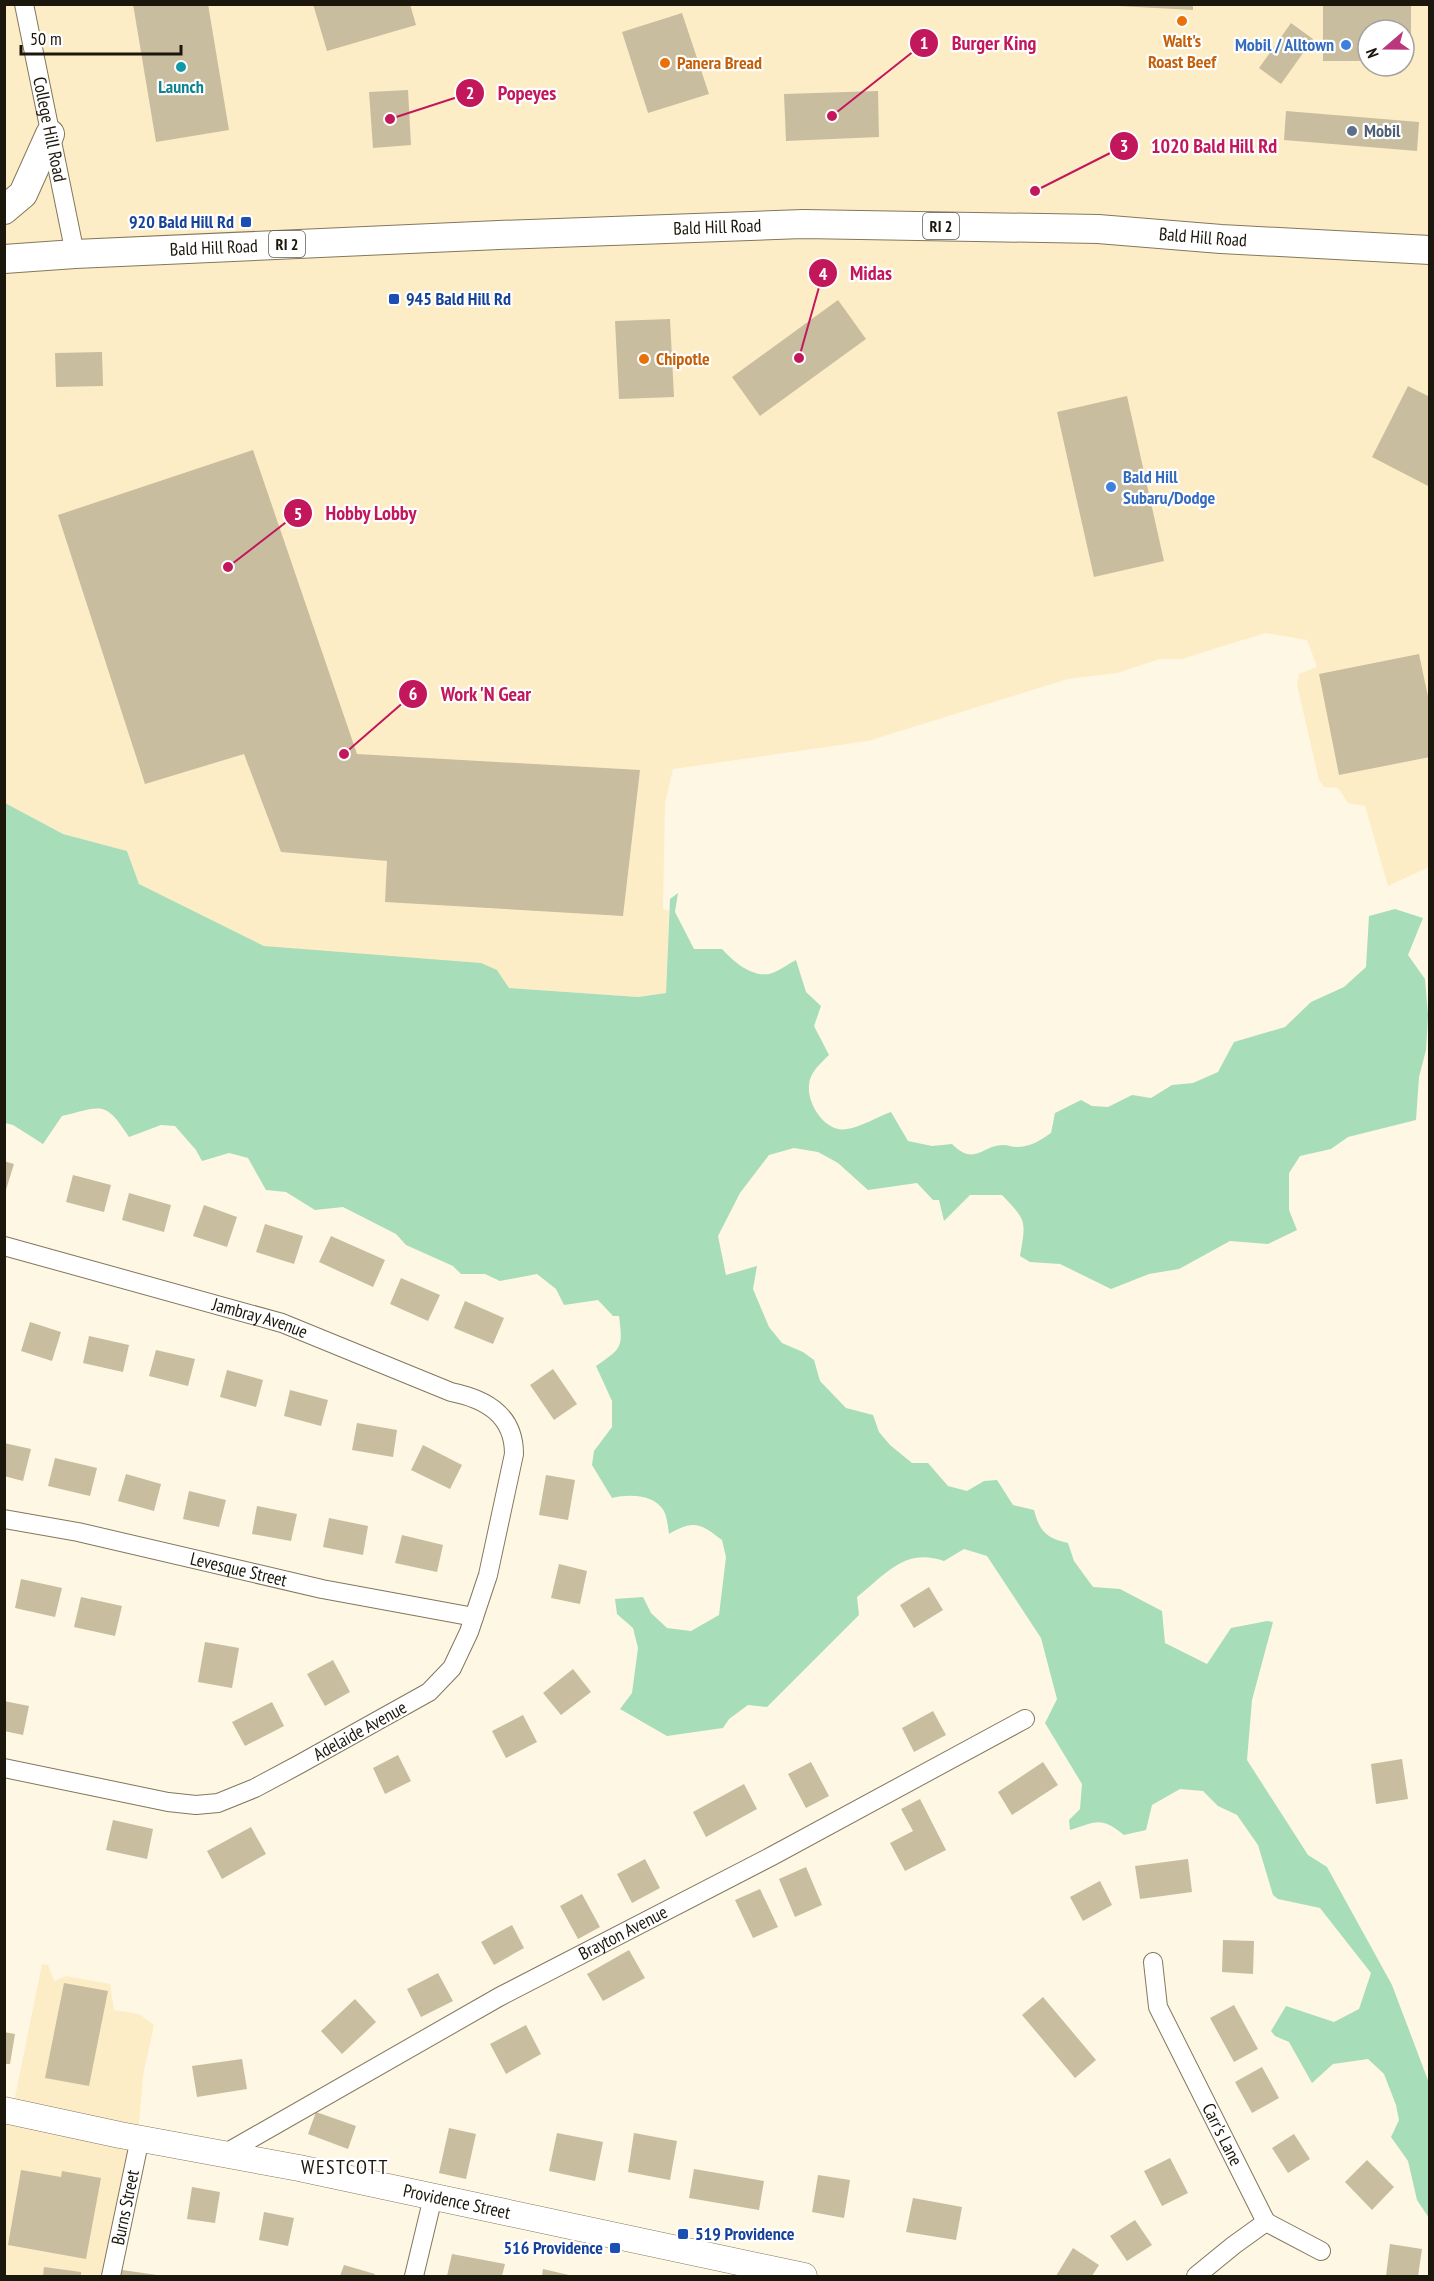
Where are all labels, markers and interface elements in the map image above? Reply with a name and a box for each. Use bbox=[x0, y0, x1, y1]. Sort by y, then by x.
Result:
marker: Walt's Roast Beef bbox=[1175, 14, 1189, 28]
scale bar bbox=[21, 18, 182, 56]
north arrow bbox=[1356, 18, 1416, 78]
callout: Burger King bbox=[909, 24, 1048, 62]
text: 50 m bbox=[30, 27, 62, 50]
place label: Walt's Roast Beef bbox=[1148, 29, 1217, 73]
text: Burger King bbox=[952, 30, 1036, 56]
text: 1 bbox=[920, 31, 928, 54]
place label: Mobil / Alltown bbox=[1235, 33, 1334, 56]
marker: Mobil / Alltown bbox=[1339, 38, 1353, 52]
text: N bbox=[1361, 46, 1383, 61]
place label: Panera Bread bbox=[677, 51, 762, 74]
marker: Panera Bread bbox=[658, 56, 672, 70]
marker: Launch bbox=[174, 60, 188, 74]
callout: Popeyes bbox=[455, 74, 568, 112]
street label: College Hill Road bbox=[28, 75, 72, 184]
place label: Launch bbox=[158, 75, 204, 98]
text: Popeyes bbox=[498, 80, 556, 106]
text: 2 bbox=[466, 81, 474, 104]
place label: Mobil bbox=[1364, 119, 1401, 142]
marker: Mobil bbox=[1345, 124, 1359, 138]
callout: 1020 Bald Hill Rd bbox=[1109, 127, 1289, 165]
text: 1020 Bald Hill Rd bbox=[1151, 133, 1277, 159]
text: 3 bbox=[1120, 134, 1128, 157]
place label: 920 Bald Hill Rd bbox=[129, 210, 234, 233]
road number: RI 2 bbox=[923, 213, 959, 239]
street label: Bald Hill Road bbox=[673, 214, 762, 240]
marker: 920 Bald Hill Rd bbox=[239, 215, 253, 229]
street label: Bald Hill Road bbox=[1158, 222, 1247, 251]
road number: RI 2 bbox=[269, 231, 305, 257]
street label: Bald Hill Road bbox=[169, 234, 258, 261]
callout: Midas bbox=[808, 254, 904, 292]
text: Midas bbox=[850, 260, 892, 286]
text: 4 bbox=[819, 262, 828, 285]
place label: 945 Bald Hill Rd bbox=[406, 287, 511, 310]
marker: 945 Bald Hill Rd bbox=[387, 292, 401, 306]
place label: Chipotle bbox=[656, 347, 710, 370]
marker: Chipotle bbox=[637, 352, 651, 366]
place label: Bald Hill Subaru/Dodge bbox=[1123, 465, 1216, 509]
marker: Bald Hill Subaru/Dodge bbox=[1104, 480, 1118, 494]
callout: Hobby Lobby bbox=[283, 494, 428, 532]
text: Hobby Lobby bbox=[326, 500, 417, 526]
text: 5 bbox=[294, 502, 302, 525]
callout: Work 'N Gear bbox=[398, 675, 545, 713]
text: Work 'N Gear bbox=[440, 681, 531, 707]
text: 6 bbox=[409, 682, 417, 705]
street label: Jambray Avenue bbox=[209, 1292, 311, 1343]
street label: Levesque Street bbox=[188, 1547, 289, 1591]
street label: Adelaide Avenue bbox=[309, 1696, 410, 1766]
street label: Brayton Avenue bbox=[575, 1900, 671, 1965]
street label: Carr's Lane bbox=[1197, 2099, 1248, 2169]
district label: WESTCOTT bbox=[301, 2154, 389, 2180]
street label: Burns Street bbox=[106, 2168, 144, 2247]
street label: Providence Street bbox=[401, 2179, 513, 2224]
place label: 519 Providence bbox=[695, 2222, 795, 2245]
marker: 519 Providence bbox=[676, 2227, 690, 2241]
place label: 516 Providence bbox=[503, 2236, 603, 2259]
marker: 516 Providence bbox=[608, 2241, 622, 2255]

